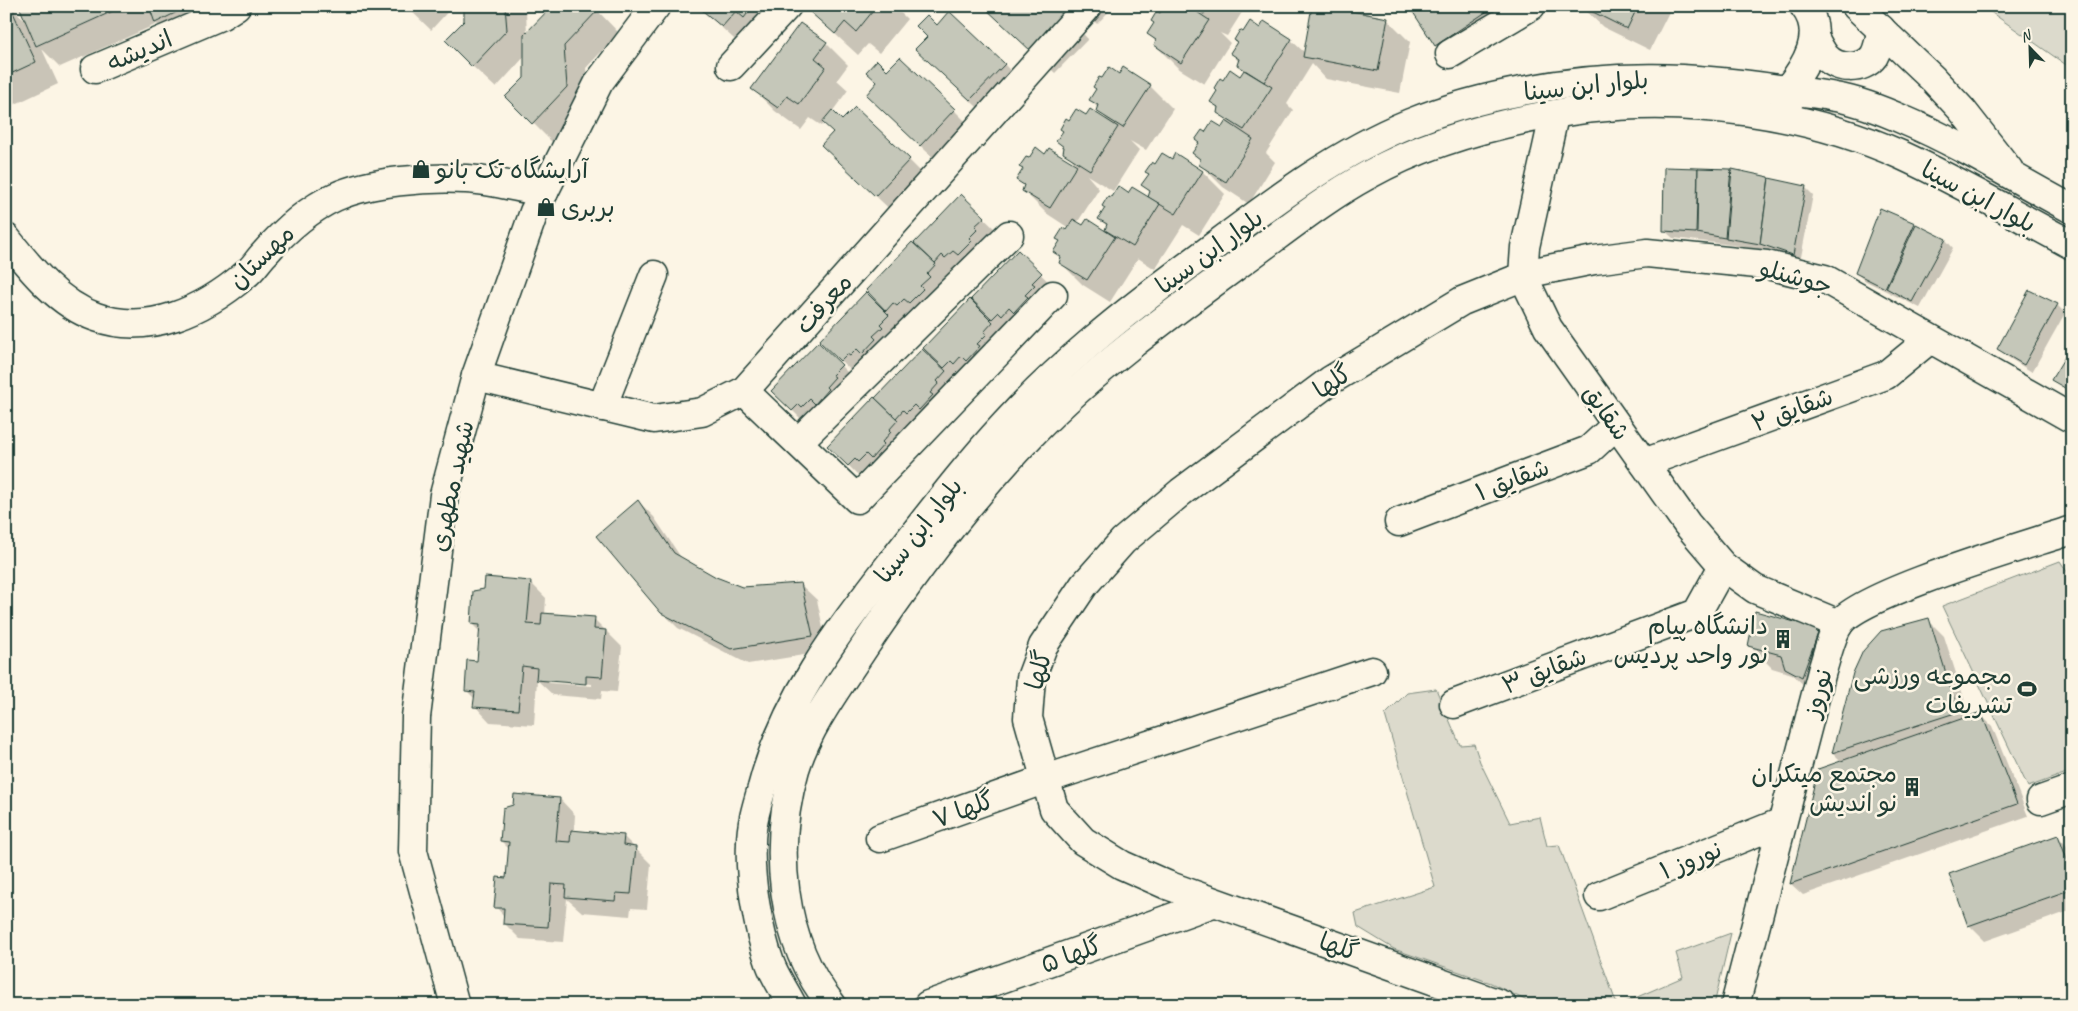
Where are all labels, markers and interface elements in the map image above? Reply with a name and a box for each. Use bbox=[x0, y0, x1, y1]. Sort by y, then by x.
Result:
north arrow bbox=[2006, 22, 2056, 72]
street label: اندیشه bbox=[101, 23, 177, 79]
text: N bbox=[2018, 26, 2035, 46]
street label: بلوار ابن سینا bbox=[1522, 64, 1650, 108]
street label: بلوار ابن سینا bbox=[1916, 153, 2041, 240]
place label: آرایشگاه تک بانو bbox=[434, 154, 589, 186]
shop icon: آرایشگاه تک بانو bbox=[410, 158, 432, 180]
place label: بربری bbox=[561, 192, 615, 224]
shop icon: بربری bbox=[535, 196, 557, 218]
street label: بلوار ابن سینا bbox=[1149, 202, 1270, 302]
street label: مهستان bbox=[222, 218, 301, 296]
street label: جوشنلو bbox=[1755, 251, 1836, 303]
street label: معرفت bbox=[788, 267, 859, 341]
street label: گلها bbox=[1307, 357, 1358, 406]
street label: شقایق bbox=[1575, 378, 1637, 447]
street label: شقایق ۲ bbox=[1747, 380, 1838, 439]
street label: شهید مطهری bbox=[422, 418, 481, 555]
street label: شقایق ۱ bbox=[1471, 451, 1554, 509]
street label: بلوار ابن سینا bbox=[868, 471, 970, 590]
place label: دانشگاه پیام نور واحد پردیس bbox=[1613, 610, 1768, 671]
building icon: دانشگاه پیام نور واحد پردیس bbox=[1772, 628, 1794, 650]
street label: شقایق ۳ bbox=[1497, 640, 1591, 702]
street label: گلها bbox=[1018, 647, 1060, 694]
place label: مجموعه ورزشی تشریفات bbox=[1854, 660, 2013, 721]
street label: نوروز bbox=[1795, 664, 1840, 723]
sports icon: مجموعه ورزشی تشریفات bbox=[2016, 678, 2038, 700]
place label: مجتمع میتکران نو اندیش bbox=[1751, 758, 1897, 819]
building icon: مجتمع میتکران نو اندیش bbox=[1901, 776, 1923, 798]
street label: گلها ۷ bbox=[928, 784, 999, 836]
street label: نوروز ۱ bbox=[1655, 833, 1728, 887]
street label: گلها bbox=[1315, 925, 1363, 969]
street label: گلها ۵ bbox=[1036, 929, 1107, 981]

